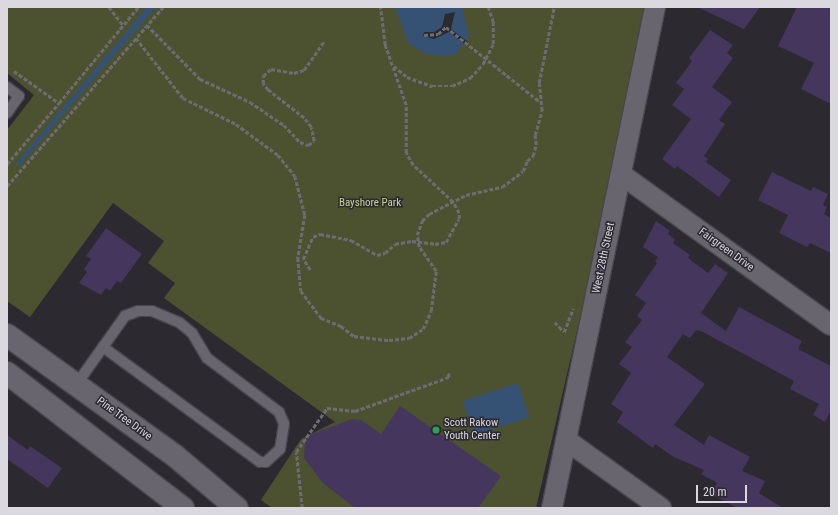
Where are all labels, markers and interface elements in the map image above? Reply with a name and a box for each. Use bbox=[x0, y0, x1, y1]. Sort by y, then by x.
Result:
park label: Bayshore Park bbox=[339, 196, 401, 210]
street label: West 28th Street bbox=[590, 221, 618, 295]
street label: Fairgreen Drive bbox=[696, 226, 756, 274]
street label: Pine Tree Drive bbox=[94, 395, 154, 443]
place label: Scott Rakow Youth Center bbox=[444, 417, 500, 443]
marker: Scott Rakow Youth Center bbox=[431, 425, 441, 435]
scale bar bbox=[698, 477, 749, 503]
text: 20 m bbox=[703, 485, 727, 499]

